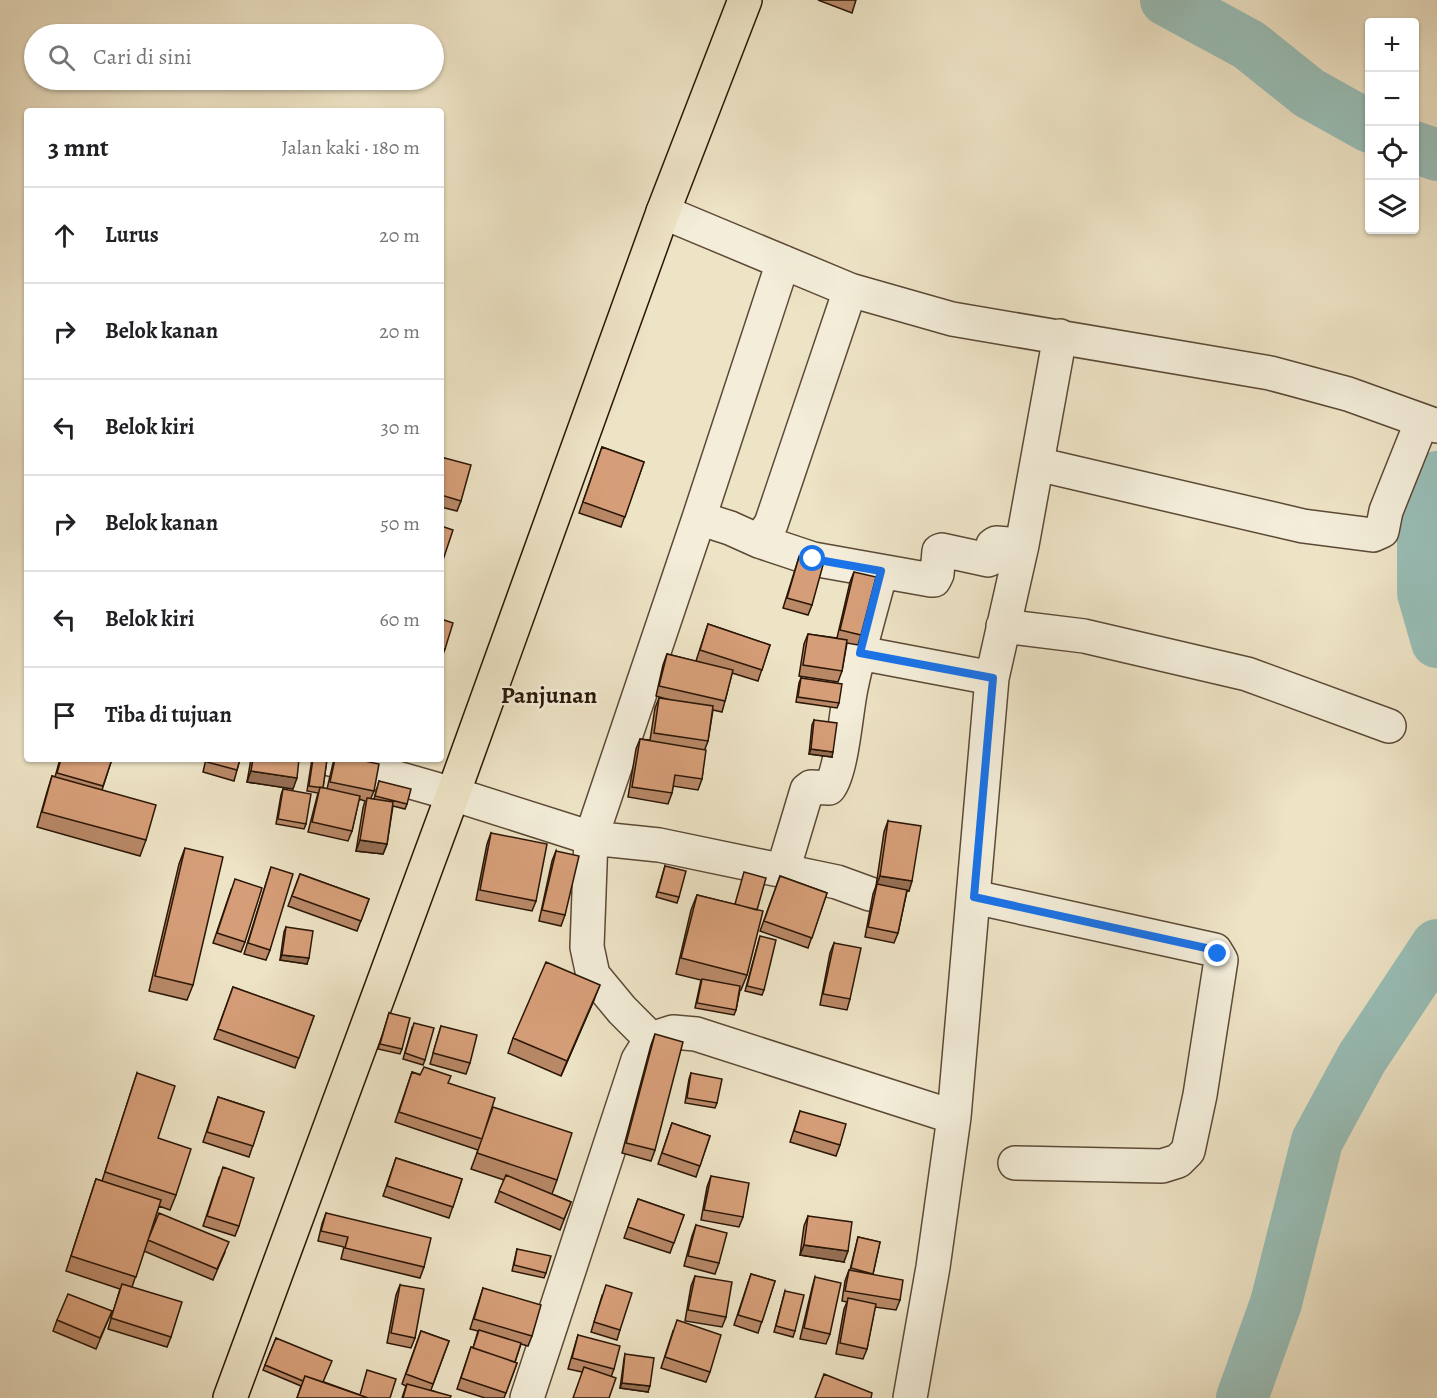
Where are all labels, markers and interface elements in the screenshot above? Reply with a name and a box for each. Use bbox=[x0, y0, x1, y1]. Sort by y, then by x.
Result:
map controls bbox=[1365, 18, 1419, 234]
button: + bbox=[1365, 18, 1419, 72]
search box bbox=[24, 24, 444, 90]
icon: search bbox=[45, 41, 78, 74]
text: Cari di sini bbox=[93, 42, 192, 72]
button: − bbox=[1365, 72, 1419, 126]
button: locate bbox=[1365, 126, 1419, 180]
text: 3 mnt bbox=[48, 130, 109, 165]
text: Jalan kaki · 180 m bbox=[282, 134, 420, 161]
button: layers bbox=[1365, 180, 1419, 234]
icon: ahead bbox=[48, 219, 81, 252]
text: Lurus bbox=[105, 220, 159, 250]
text: 20 m bbox=[379, 222, 420, 249]
icon: right bbox=[48, 315, 81, 348]
text: Belok kanan bbox=[105, 316, 218, 346]
text: 20 m bbox=[379, 318, 420, 345]
icon: left bbox=[48, 411, 81, 444]
text: Belok kiri bbox=[105, 412, 194, 442]
text: 30 m bbox=[380, 414, 420, 441]
icon: right bbox=[48, 507, 81, 540]
text: Belok kanan bbox=[105, 508, 218, 538]
text: 50 m bbox=[380, 510, 420, 537]
route start bbox=[799, 545, 825, 571]
icon: left bbox=[48, 603, 81, 636]
text: Belok kiri bbox=[105, 604, 194, 634]
text: 60 m bbox=[380, 606, 420, 633]
district label: Panjunan bbox=[501, 679, 598, 711]
icon: arrive bbox=[48, 699, 81, 732]
text: Tiba di tujuan bbox=[105, 700, 232, 730]
route end bbox=[1204, 940, 1230, 966]

